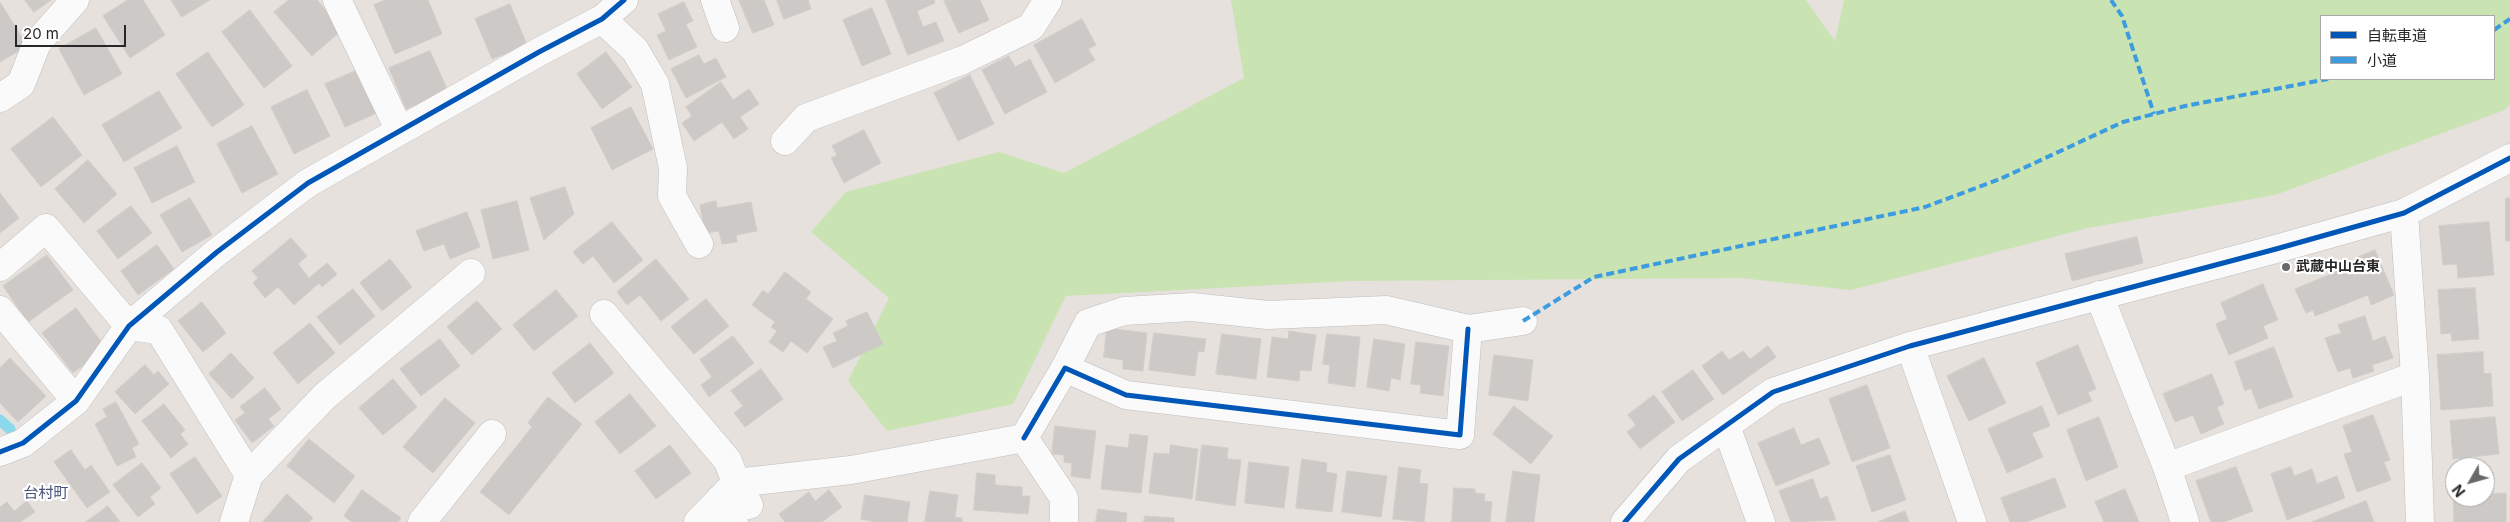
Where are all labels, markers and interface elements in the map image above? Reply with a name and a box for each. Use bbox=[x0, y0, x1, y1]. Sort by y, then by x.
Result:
scale bar bbox=[18, 15, 129, 47]
legend bbox=[2320, 15, 2495, 80]
text: 20 m bbox=[23, 24, 59, 43]
text: 自転車道 bbox=[2367, 26, 2427, 45]
text: 小道 bbox=[2367, 51, 2397, 70]
place label: 武蔵中山台東 bbox=[2296, 259, 2380, 275]
marker: 武蔵中山台東 bbox=[2280, 261, 2292, 273]
north arrow bbox=[2445, 457, 2495, 507]
text: N bbox=[2449, 481, 2469, 500]
district label: 台村町 bbox=[24, 484, 68, 502]

